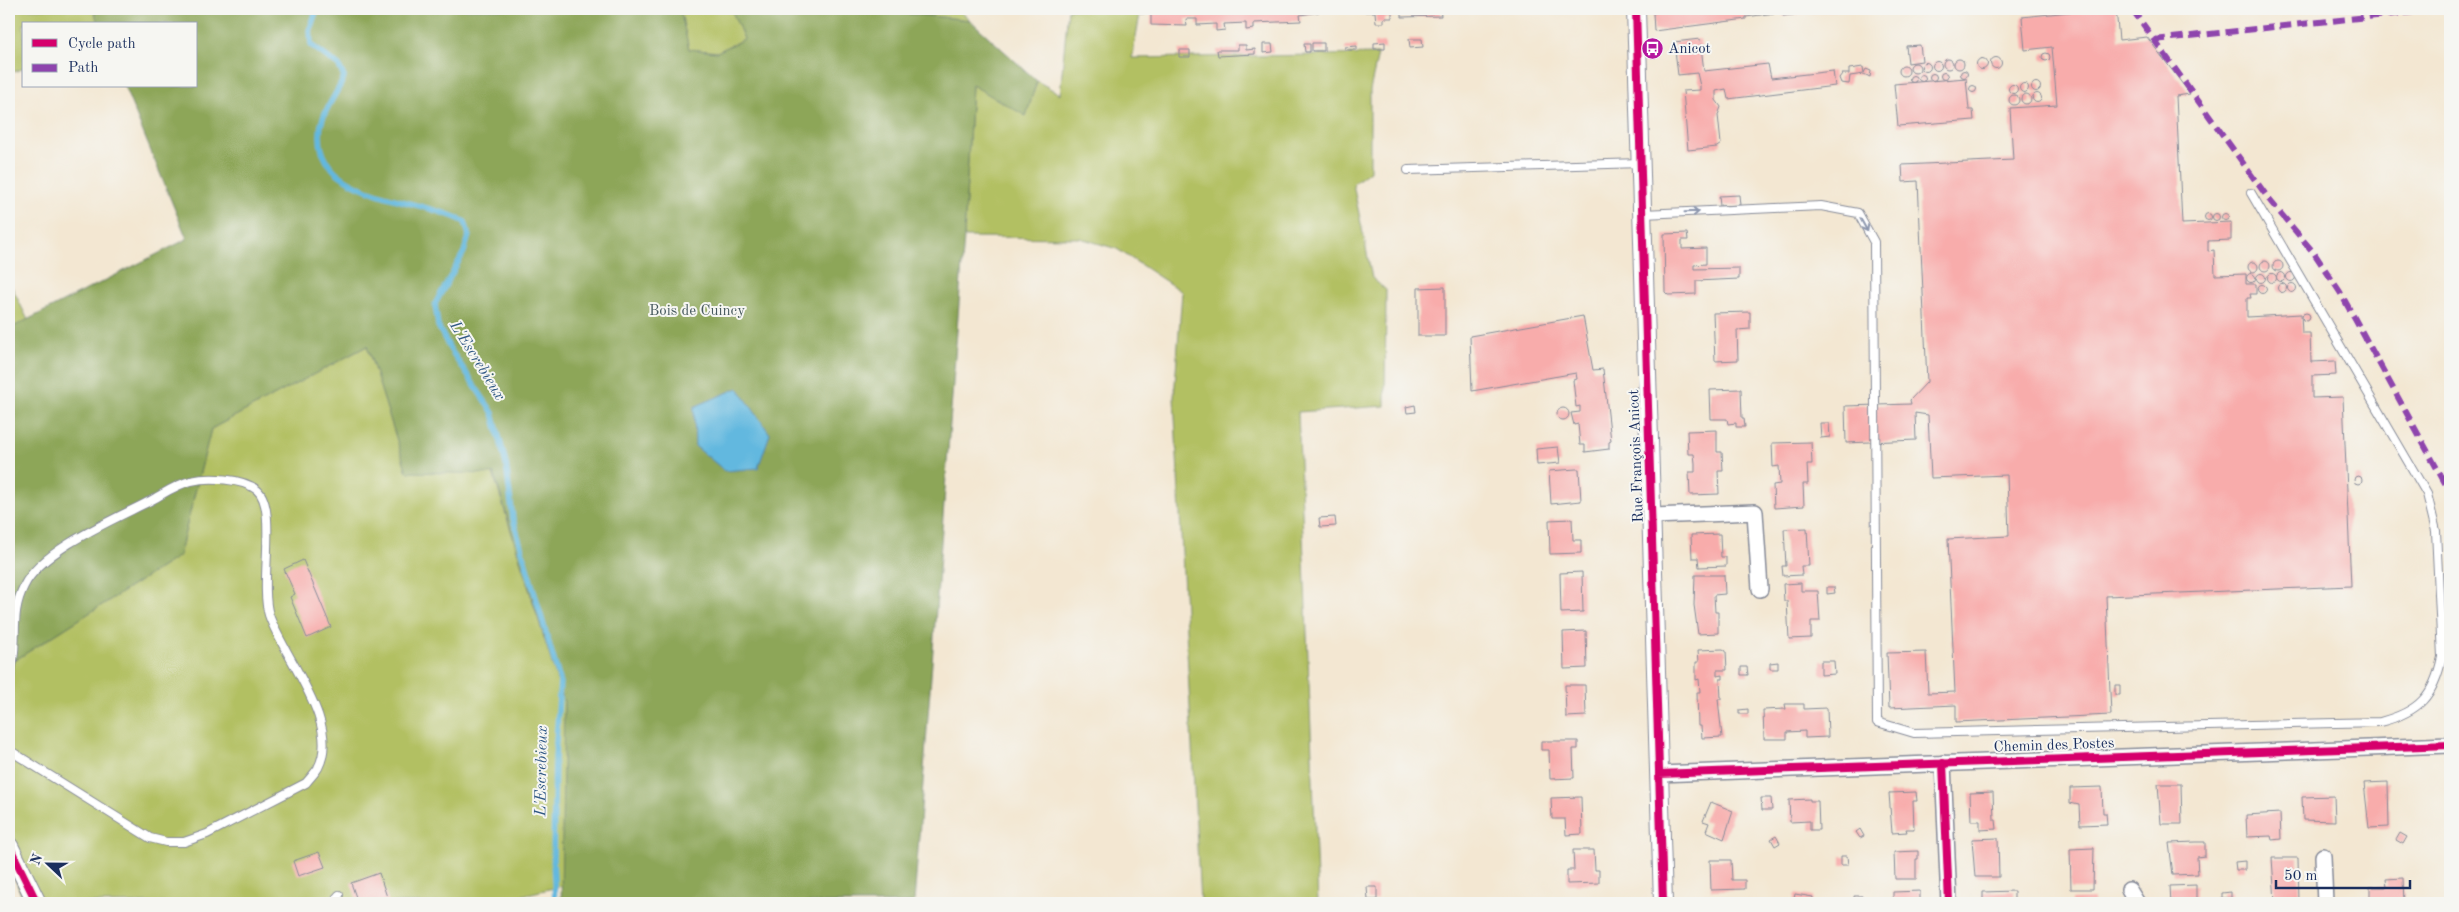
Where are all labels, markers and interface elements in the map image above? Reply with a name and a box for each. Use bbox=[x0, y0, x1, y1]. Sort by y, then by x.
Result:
legend bbox=[22, 22, 198, 88]
text: Cycle path bbox=[68, 37, 136, 52]
bus stop icon: Anicot bbox=[1640, 37, 1664, 61]
place label: Anicot bbox=[1668, 42, 1711, 57]
text: Path bbox=[68, 61, 98, 76]
one-way arrow bbox=[1684, 207, 1700, 216]
one-way arrow bbox=[1860, 217, 1870, 232]
park label: Bois de Cuincy bbox=[649, 304, 745, 319]
water label: L'Escrebieux bbox=[446, 317, 508, 404]
street label: Rue François Anicot bbox=[1627, 389, 1647, 523]
water label: L'Escrebieux bbox=[533, 726, 551, 817]
street label: Chemin des Postes bbox=[1993, 736, 2115, 756]
north arrow bbox=[22, 840, 72, 890]
text: N bbox=[28, 852, 45, 867]
scale bar bbox=[2276, 857, 2410, 889]
text: 50 m bbox=[2284, 869, 2318, 884]

